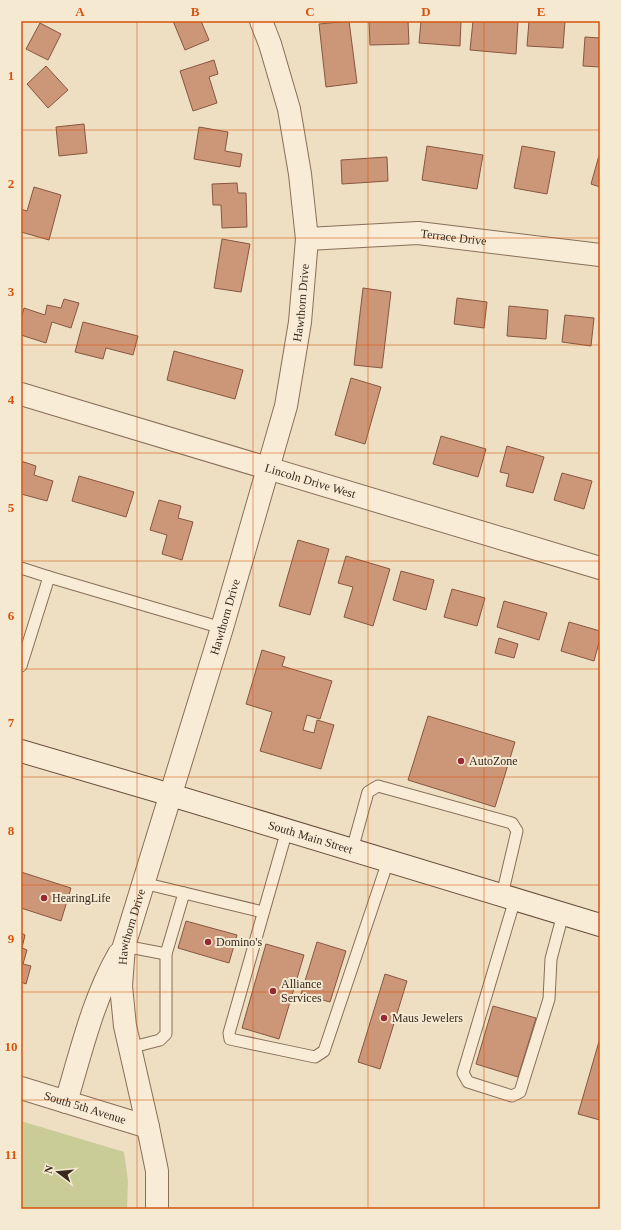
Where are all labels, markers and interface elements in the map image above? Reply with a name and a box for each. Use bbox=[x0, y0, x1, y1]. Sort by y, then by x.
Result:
text: A bbox=[75, 4, 85, 19]
text: B bbox=[191, 4, 200, 19]
text: C bbox=[305, 4, 315, 19]
text: D bbox=[421, 4, 431, 19]
text: E bbox=[537, 4, 545, 19]
text: 1 bbox=[8, 68, 14, 83]
text: 2 bbox=[8, 176, 14, 191]
street label: Terrace Drive bbox=[420, 226, 487, 248]
street label: Hawthorn Drive bbox=[290, 263, 312, 343]
text: 3 bbox=[8, 284, 15, 299]
text: 4 bbox=[8, 392, 15, 407]
street label: Lincoln Drive West bbox=[263, 461, 358, 501]
text: 5 bbox=[8, 500, 15, 515]
street label: Hawthorn Drive bbox=[207, 577, 243, 657]
text: 6 bbox=[8, 608, 15, 623]
text: 7 bbox=[8, 715, 15, 730]
place label: AutoZone bbox=[469, 754, 518, 768]
marker: AutoZone bbox=[456, 756, 466, 766]
street label: South Main Street bbox=[267, 818, 355, 857]
text: 8 bbox=[8, 823, 15, 838]
street label: Hawthorn Drive bbox=[116, 887, 148, 965]
place label: HearingLife bbox=[52, 891, 111, 905]
marker: HearingLife bbox=[39, 893, 49, 903]
text: 9 bbox=[8, 931, 15, 946]
place label: Domino's bbox=[216, 935, 262, 949]
marker: Domino's bbox=[203, 937, 213, 947]
place label: Alliance Services bbox=[281, 977, 322, 1005]
marker: Alliance Services bbox=[268, 986, 278, 996]
place label: Maus Jewelers bbox=[392, 1011, 463, 1025]
marker: Maus Jewelers bbox=[379, 1013, 389, 1023]
text: 10 bbox=[5, 1039, 18, 1054]
street label: South 5th Avenue bbox=[42, 1088, 128, 1127]
text: 11 bbox=[5, 1147, 17, 1162]
north arrow bbox=[38, 1152, 78, 1192]
text: N bbox=[42, 1164, 55, 1175]

